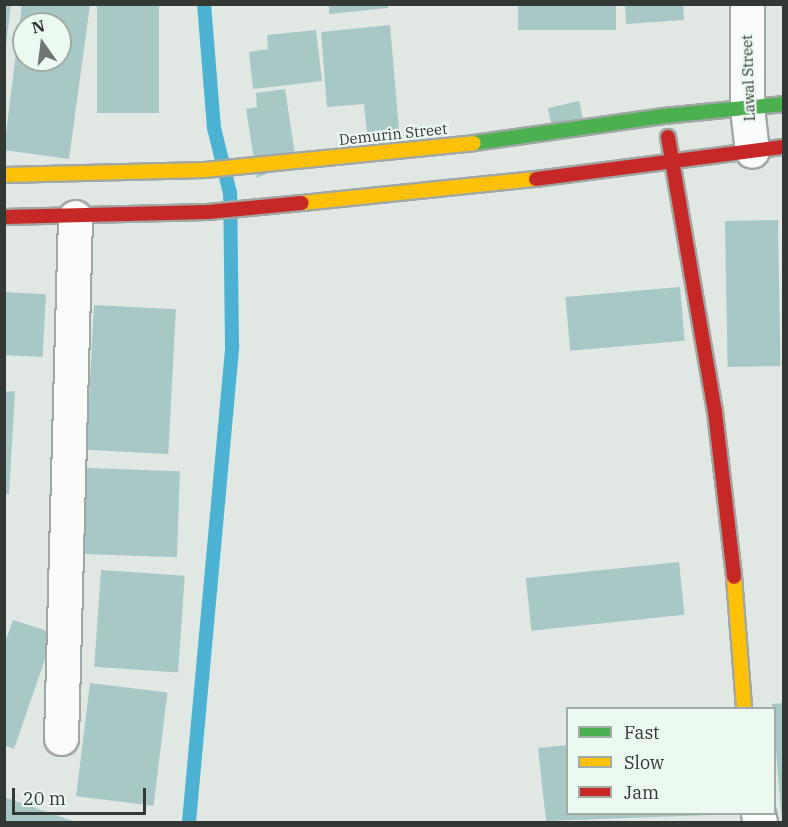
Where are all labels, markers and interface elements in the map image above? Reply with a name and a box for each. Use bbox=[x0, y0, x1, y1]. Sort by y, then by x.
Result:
north arrow bbox=[12, 12, 72, 72]
text: N bbox=[30, 15, 47, 38]
street label: Lawal Street bbox=[737, 34, 759, 122]
street label: Demurin Street bbox=[338, 119, 448, 149]
legend bbox=[566, 707, 776, 815]
text: Fast bbox=[624, 721, 659, 744]
text: Slow bbox=[624, 751, 664, 774]
scale bar bbox=[15, 776, 148, 814]
text: Jam bbox=[624, 781, 659, 804]
text: 20 m bbox=[23, 787, 66, 810]

